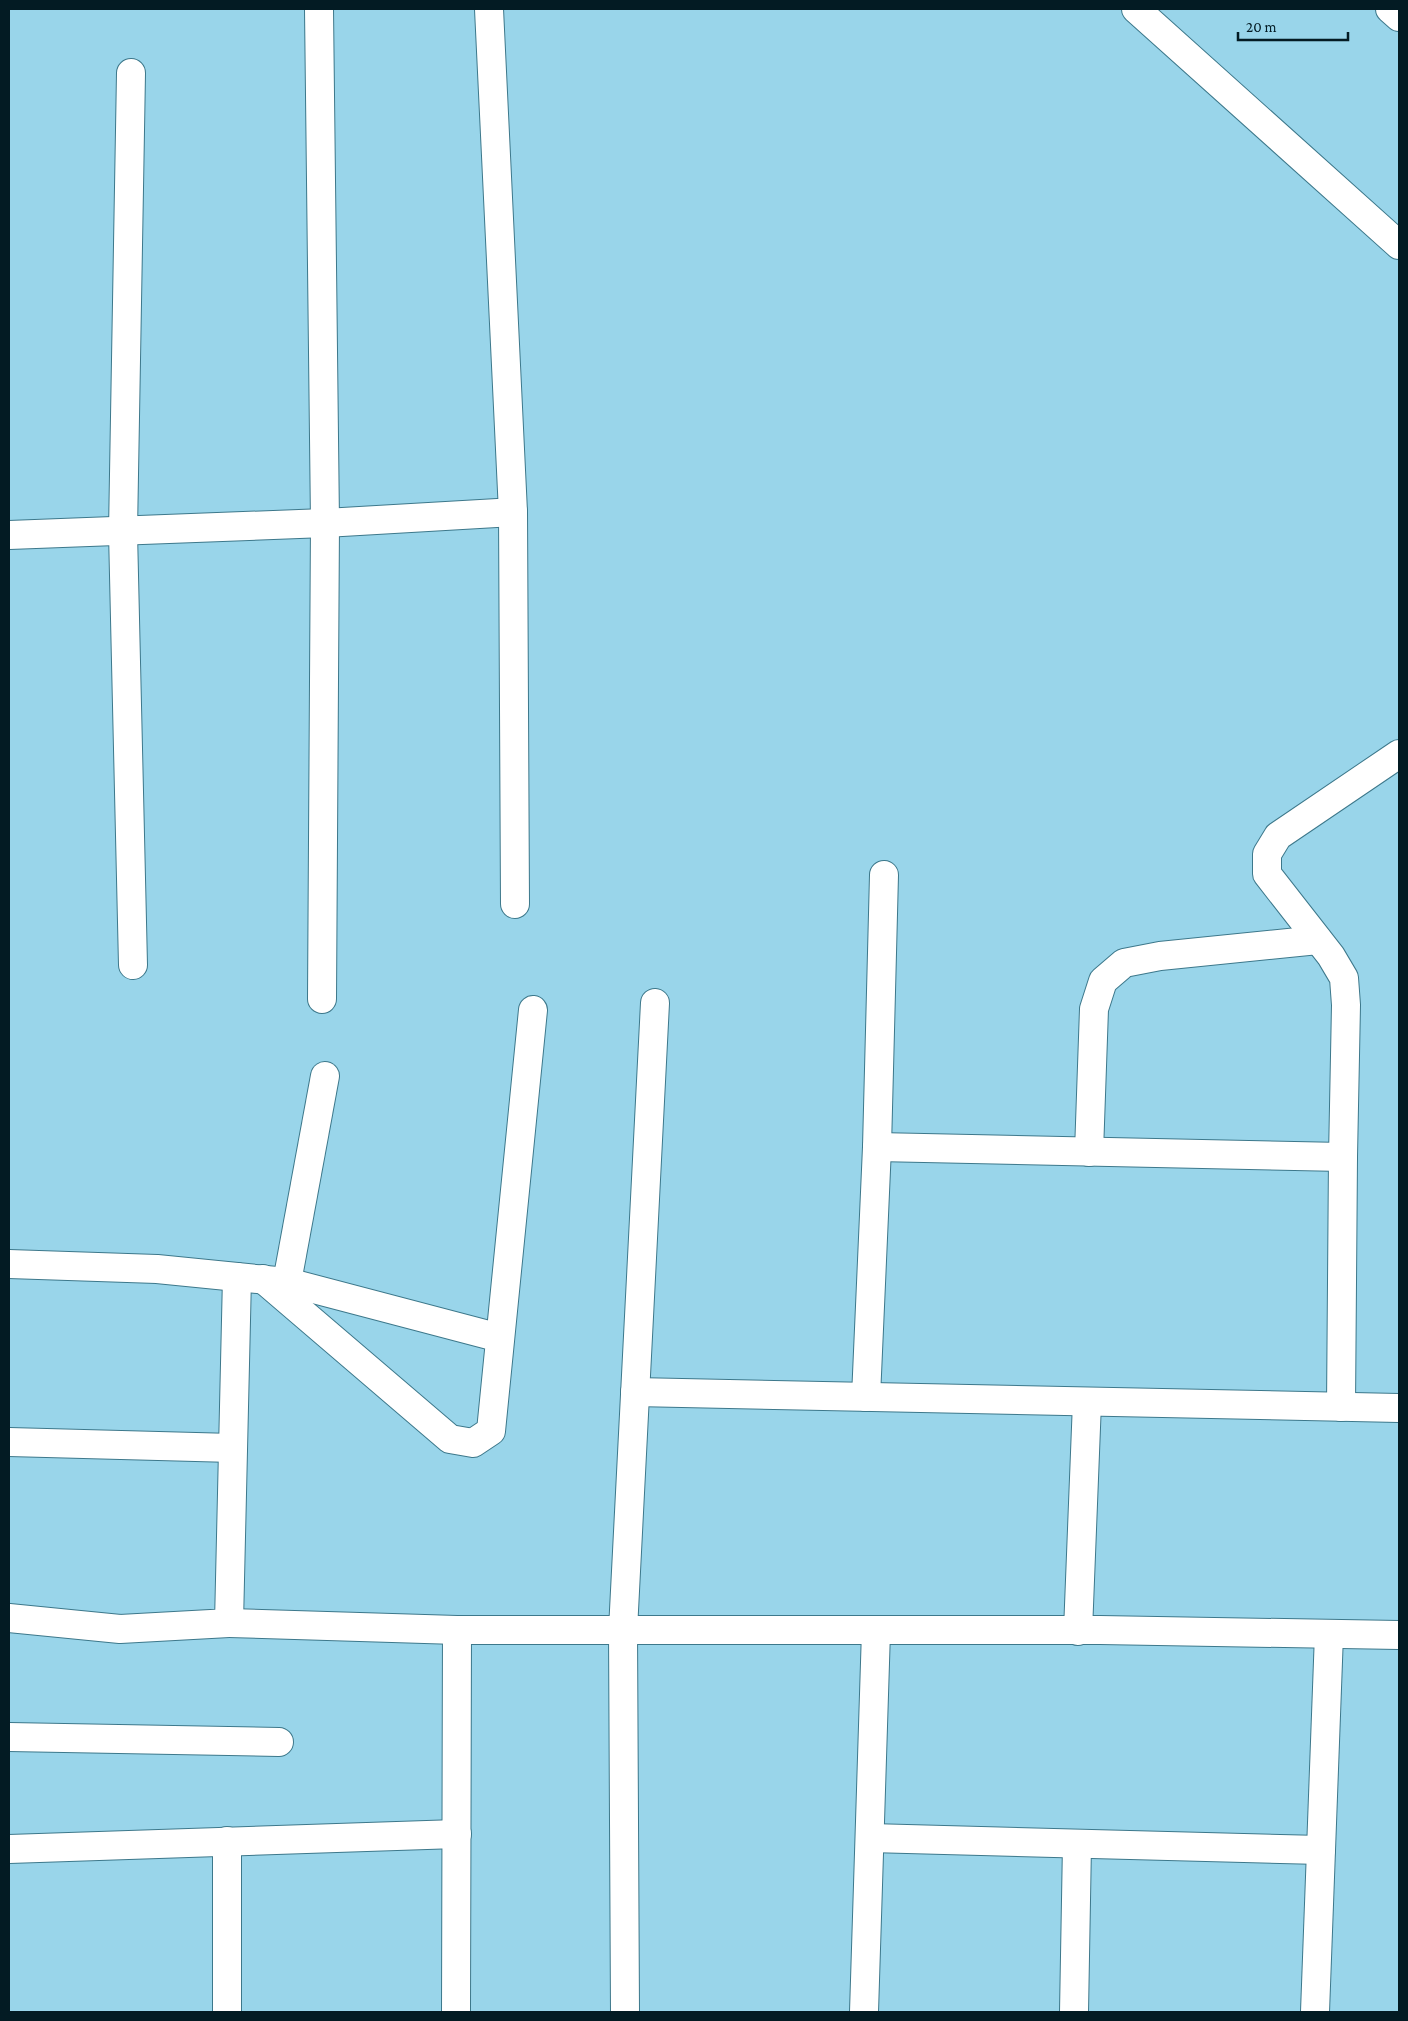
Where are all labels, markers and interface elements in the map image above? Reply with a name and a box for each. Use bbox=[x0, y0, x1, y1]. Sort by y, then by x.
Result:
scale bar bbox=[1238, 10, 1348, 42]
text: 20 m bbox=[1246, 19, 1277, 35]

